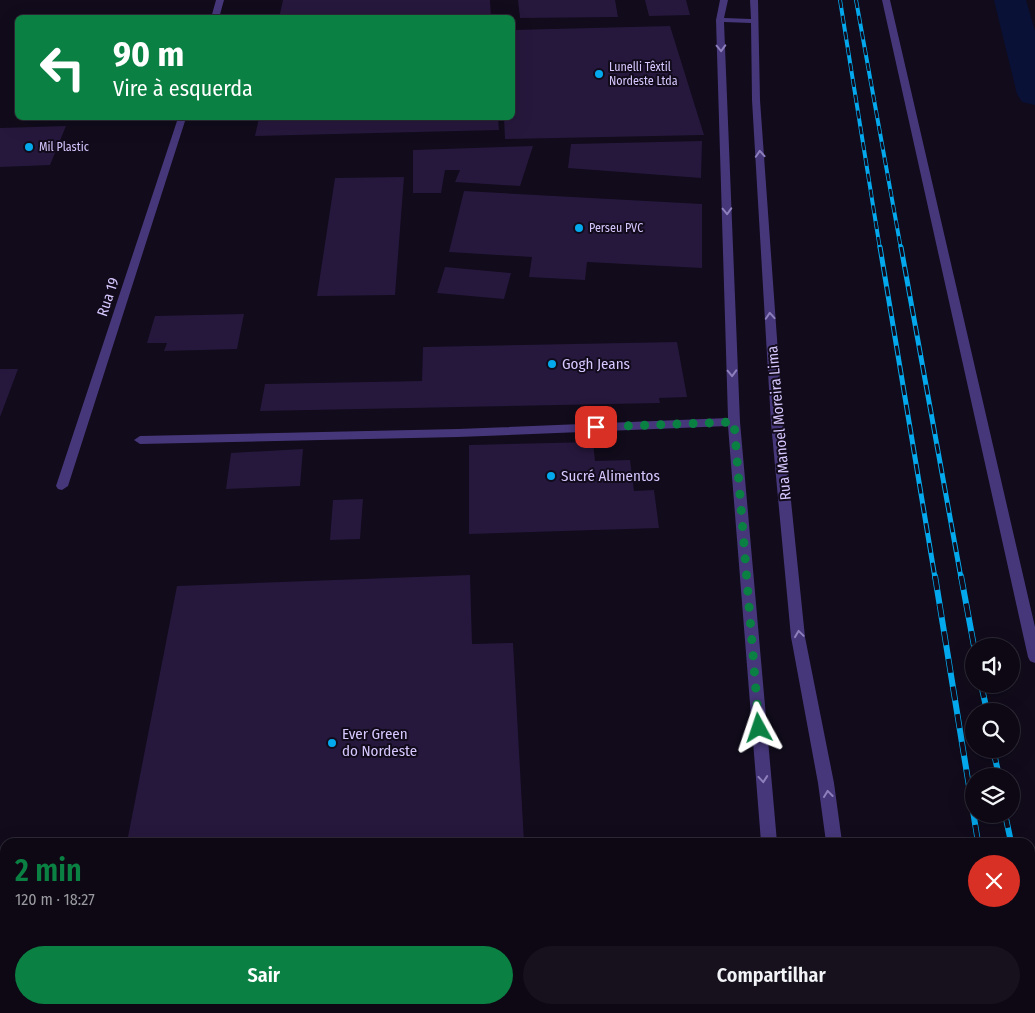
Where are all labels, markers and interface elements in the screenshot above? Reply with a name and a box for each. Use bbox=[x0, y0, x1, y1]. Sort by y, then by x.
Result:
text: 90 m bbox=[113, 33, 184, 75]
icon: left bbox=[30, 35, 95, 100]
one-way arrow bbox=[716, 45, 726, 53]
place label: Lunelli Têxtil Nordeste Ltda bbox=[609, 60, 678, 88]
marker: Lunelli Têxtil Nordeste Ltda bbox=[593, 68, 605, 80]
text: Vire à esquerda bbox=[113, 75, 253, 102]
place label: Mil Plastic bbox=[39, 140, 89, 154]
marker: Mil Plastic bbox=[23, 141, 35, 153]
one-way arrow bbox=[754, 149, 765, 157]
one-way arrow bbox=[721, 207, 732, 215]
place label: Perseu PVC bbox=[589, 221, 643, 235]
marker: Perseu PVC bbox=[573, 222, 585, 234]
street label: Rua 19 bbox=[93, 275, 123, 319]
one-way arrow bbox=[765, 311, 776, 319]
street label: Rua Manoel Moreira Lima bbox=[763, 345, 795, 501]
place label: Gogh Jeans bbox=[562, 355, 630, 373]
marker: Gogh Jeans bbox=[546, 358, 558, 370]
one-way arrow bbox=[727, 369, 738, 377]
pin bbox=[575, 406, 617, 448]
icon: arrive bbox=[582, 413, 610, 441]
place label: Sucré Alimentos bbox=[561, 467, 660, 485]
marker: Sucré Alimentos bbox=[545, 470, 557, 482]
one-way arrow bbox=[794, 630, 804, 639]
map controls bbox=[965, 638, 1020, 823]
button: sound bbox=[965, 638, 1020, 693]
position arrow bbox=[732, 701, 784, 753]
button: search bbox=[965, 703, 1020, 758]
place label: Ever Green do Nordeste bbox=[342, 725, 417, 760]
marker: Ever Green do Nordeste bbox=[326, 737, 338, 749]
button: layers bbox=[965, 768, 1020, 823]
one-way arrow bbox=[758, 776, 769, 784]
one-way arrow bbox=[823, 790, 834, 798]
text: 2 min bbox=[15, 853, 82, 889]
button: close bbox=[968, 855, 1020, 907]
text: 120 m · 18:27 bbox=[15, 890, 95, 909]
button: Sair bbox=[15, 946, 513, 1004]
button: Compartilhar bbox=[523, 946, 1020, 1004]

